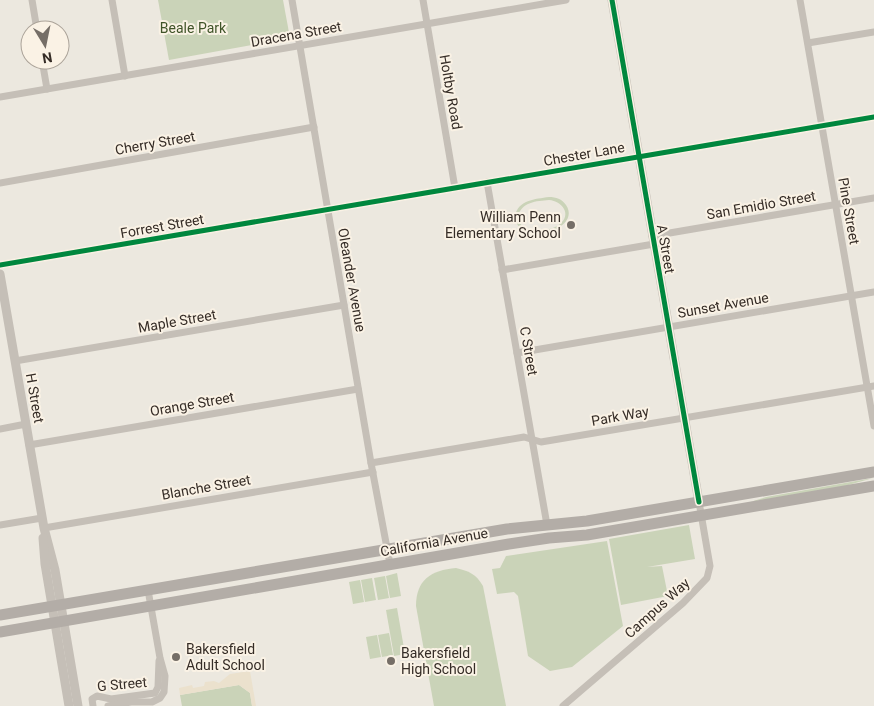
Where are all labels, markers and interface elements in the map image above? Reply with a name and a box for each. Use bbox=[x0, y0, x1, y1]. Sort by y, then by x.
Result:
street label: Dracena Street bbox=[249, 18, 343, 50]
north arrow bbox=[20, 20, 70, 70]
park label: Beale Park bbox=[160, 20, 227, 36]
text: N bbox=[41, 49, 54, 67]
street label: Holtby Road bbox=[437, 53, 465, 131]
street label: Cherry Street bbox=[114, 128, 197, 158]
street label: Chester Lane bbox=[542, 139, 626, 169]
street label: Pine Street bbox=[835, 176, 863, 246]
street label: San Emidio Street bbox=[705, 187, 817, 222]
place label: William Penn Elementary School bbox=[445, 209, 561, 241]
street label: Forrest Street bbox=[119, 211, 205, 241]
marker: William Penn Elementary School bbox=[565, 219, 577, 231]
street label: A Street bbox=[654, 223, 678, 275]
street label: Oleander Avenue bbox=[335, 227, 369, 333]
street label: Sunset Avenue bbox=[676, 289, 770, 321]
street label: Maple Street bbox=[137, 306, 218, 336]
street label: C Street bbox=[517, 325, 541, 377]
street label: H Street bbox=[23, 372, 47, 425]
street label: Orange Street bbox=[149, 389, 236, 419]
street label: Park Way bbox=[590, 403, 650, 429]
street label: Blanche Street bbox=[160, 471, 252, 503]
street label: California Avenue bbox=[379, 525, 489, 559]
street label: Campus Way bbox=[621, 575, 693, 641]
place label: Bakersfield Adult School bbox=[186, 641, 265, 673]
place label: Bakersfield High School bbox=[401, 645, 476, 677]
marker: Bakersfield Adult School bbox=[170, 651, 182, 663]
marker: Bakersfield High School bbox=[385, 655, 397, 667]
street label: G Street bbox=[96, 674, 148, 694]

